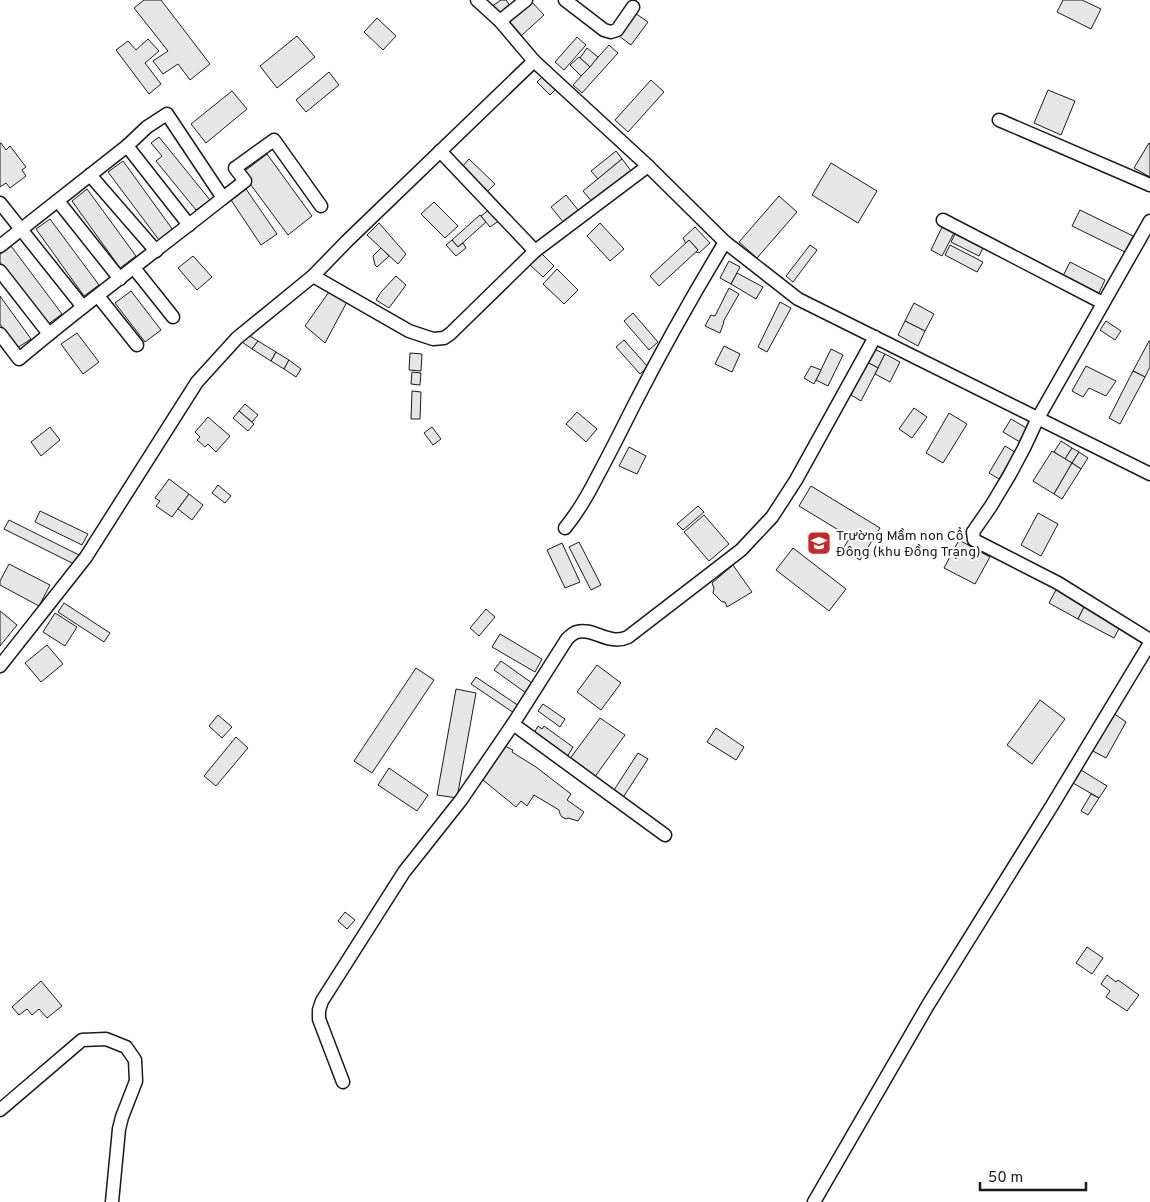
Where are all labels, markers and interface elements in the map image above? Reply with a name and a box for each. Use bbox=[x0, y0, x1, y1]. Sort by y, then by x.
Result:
place label: Trường Mầm non Cổ Đông (khu Đồng Trạng) bbox=[836, 527, 980, 561]
school or university icon: Trường Mầm non Cổ Đông (khu Đồng Trạng) bbox=[806, 530, 832, 556]
scale bar bbox=[980, 1160, 1086, 1192]
text: 50 m bbox=[988, 1169, 1023, 1188]

